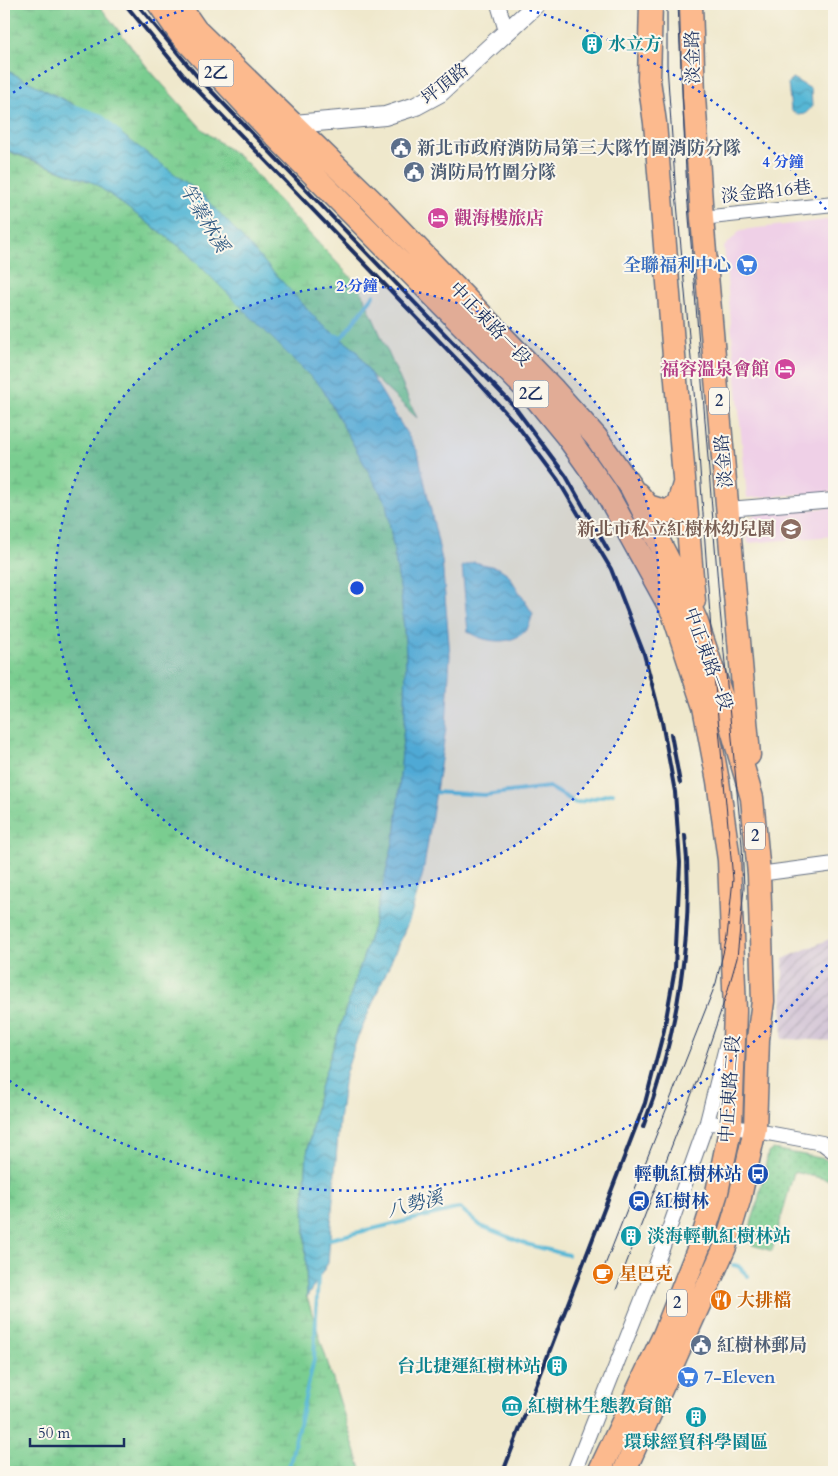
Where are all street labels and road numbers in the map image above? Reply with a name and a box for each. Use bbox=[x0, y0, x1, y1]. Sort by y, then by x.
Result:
street label: 淡金路 bbox=[680, 30, 706, 84]
street label: 坪頂路 bbox=[416, 58, 474, 110]
road number: 2乙 bbox=[198, 59, 234, 86]
street label: 淡金路16巷 bbox=[720, 175, 812, 209]
street label: 中正東路一段 bbox=[443, 276, 537, 372]
road number: 2乙 bbox=[514, 380, 548, 408]
road number: 2 bbox=[709, 388, 729, 414]
street label: 淡金路 bbox=[709, 433, 739, 489]
street label: 中正東路一段 bbox=[678, 604, 738, 714]
road number: 2 bbox=[745, 822, 765, 849]
street label: 中正東路二段 bbox=[714, 1034, 746, 1144]
road number: 2 bbox=[667, 1290, 687, 1316]

